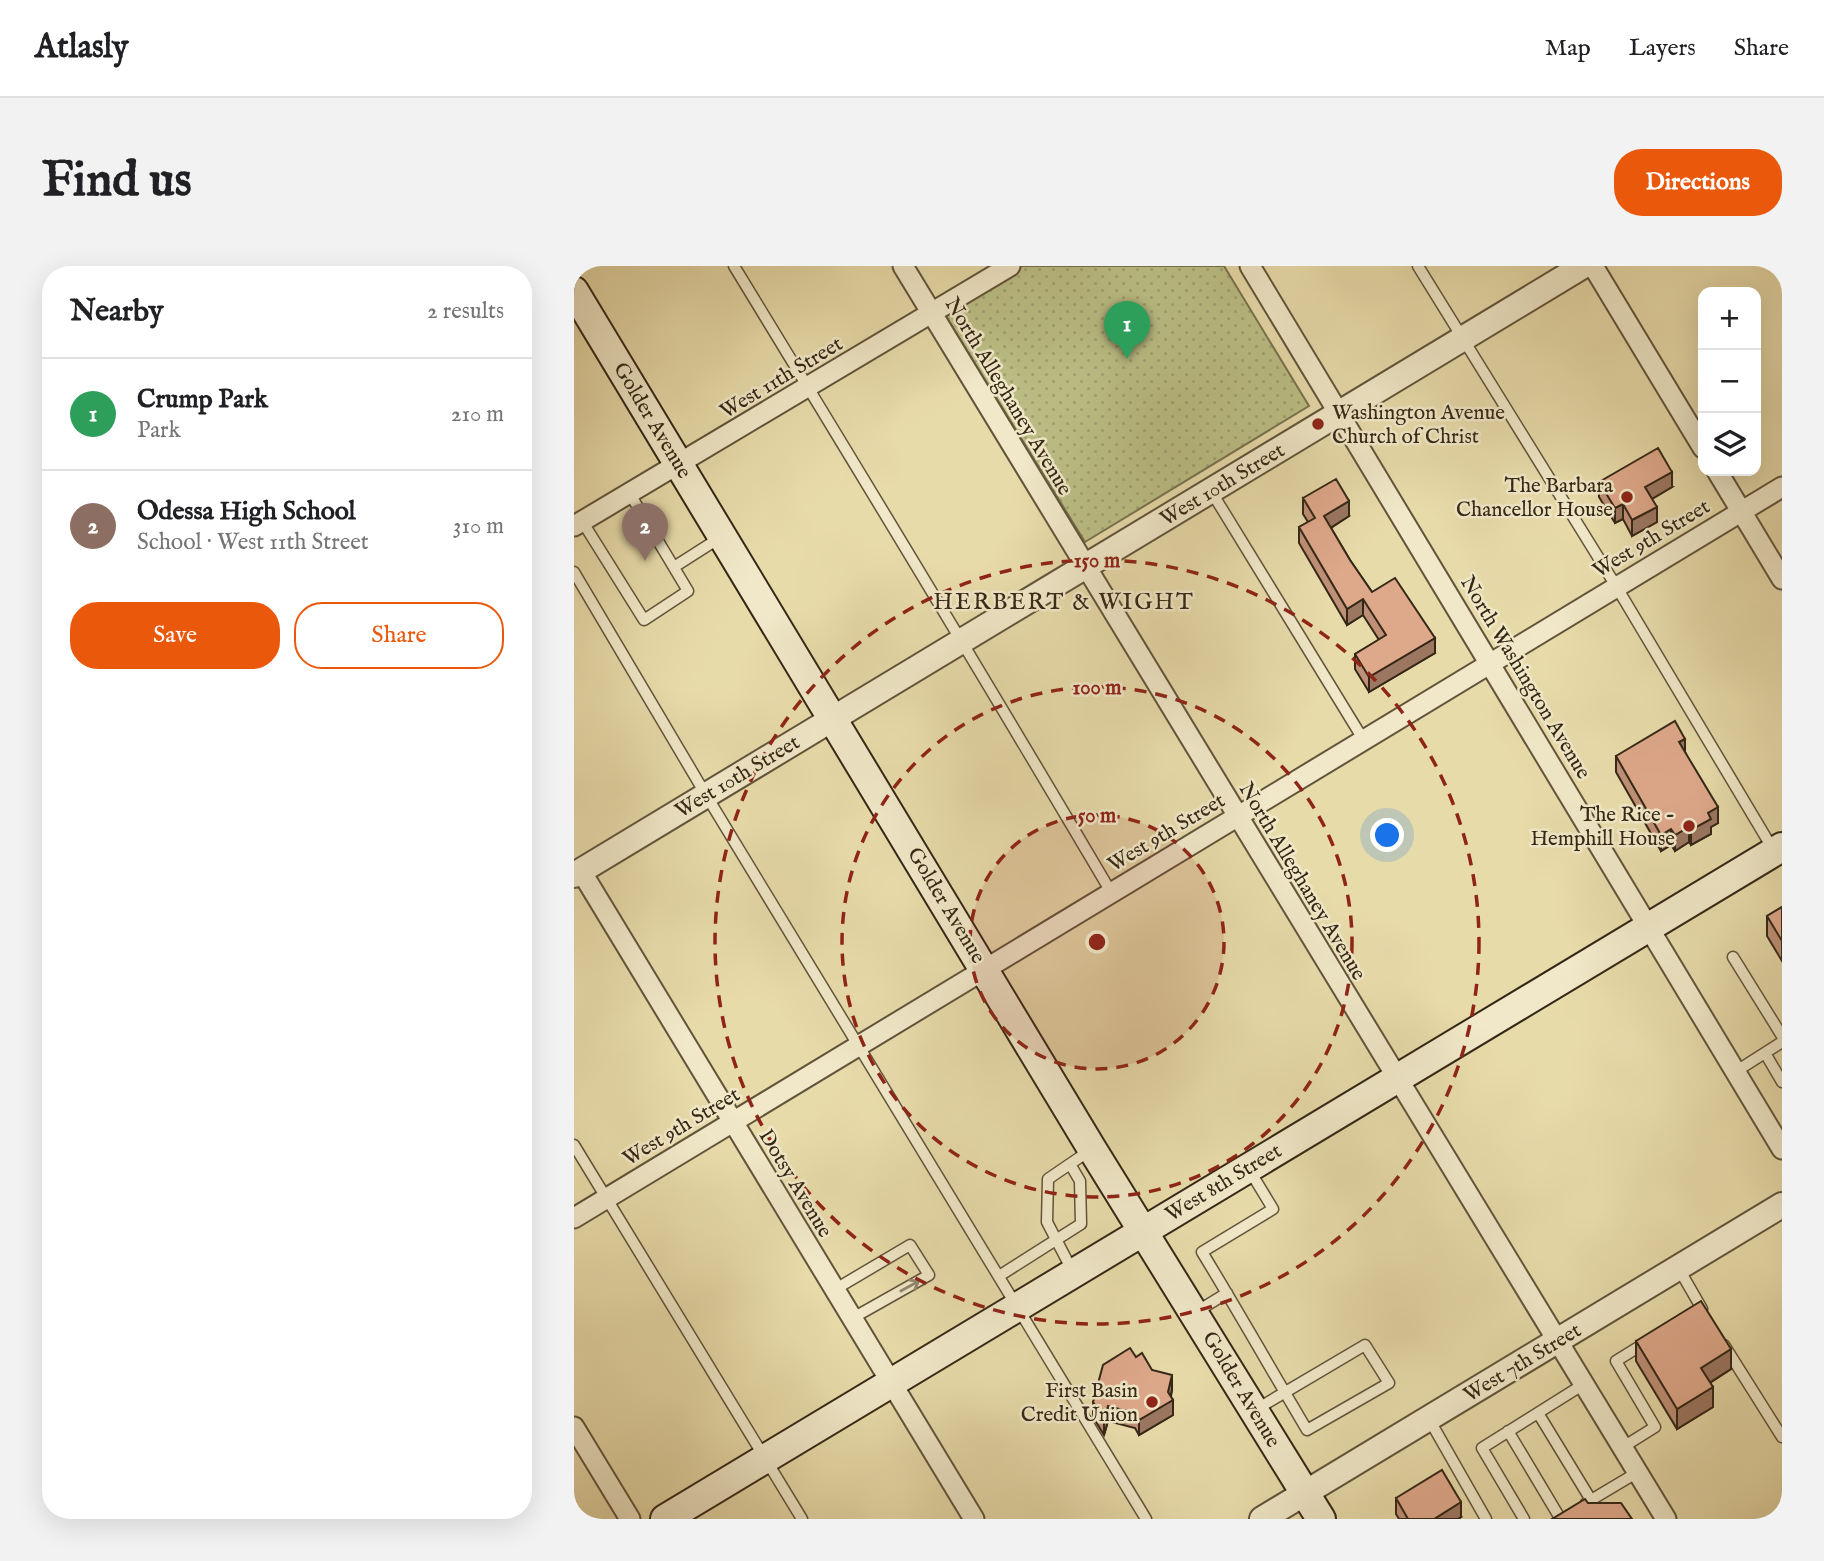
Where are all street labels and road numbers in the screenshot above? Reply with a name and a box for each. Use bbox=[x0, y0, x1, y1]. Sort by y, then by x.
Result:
street label: North Alleghaney Avenue bbox=[938, 293, 1078, 501]
street label: West 11th Street bbox=[715, 331, 848, 426]
street label: Golder Avenue bbox=[606, 358, 697, 484]
street label: West 10th Street bbox=[1155, 437, 1290, 533]
street label: West 9th Street bbox=[1588, 494, 1715, 585]
street label: North Washington Avenue bbox=[1453, 571, 1596, 785]
street label: West 10th Street bbox=[670, 729, 805, 825]
street label: North Alleghaney Avenue bbox=[1232, 778, 1372, 986]
street label: West 9th Street bbox=[1103, 788, 1230, 879]
street label: Golder Avenue bbox=[900, 843, 991, 969]
street label: West 9th Street bbox=[618, 1082, 745, 1173]
street label: Dotsy Avenue bbox=[752, 1125, 838, 1243]
street label: West 8th Street bbox=[1161, 1138, 1287, 1229]
street label: West 7th Street bbox=[1459, 1318, 1587, 1409]
street label: Golder Avenue bbox=[1195, 1327, 1286, 1453]

